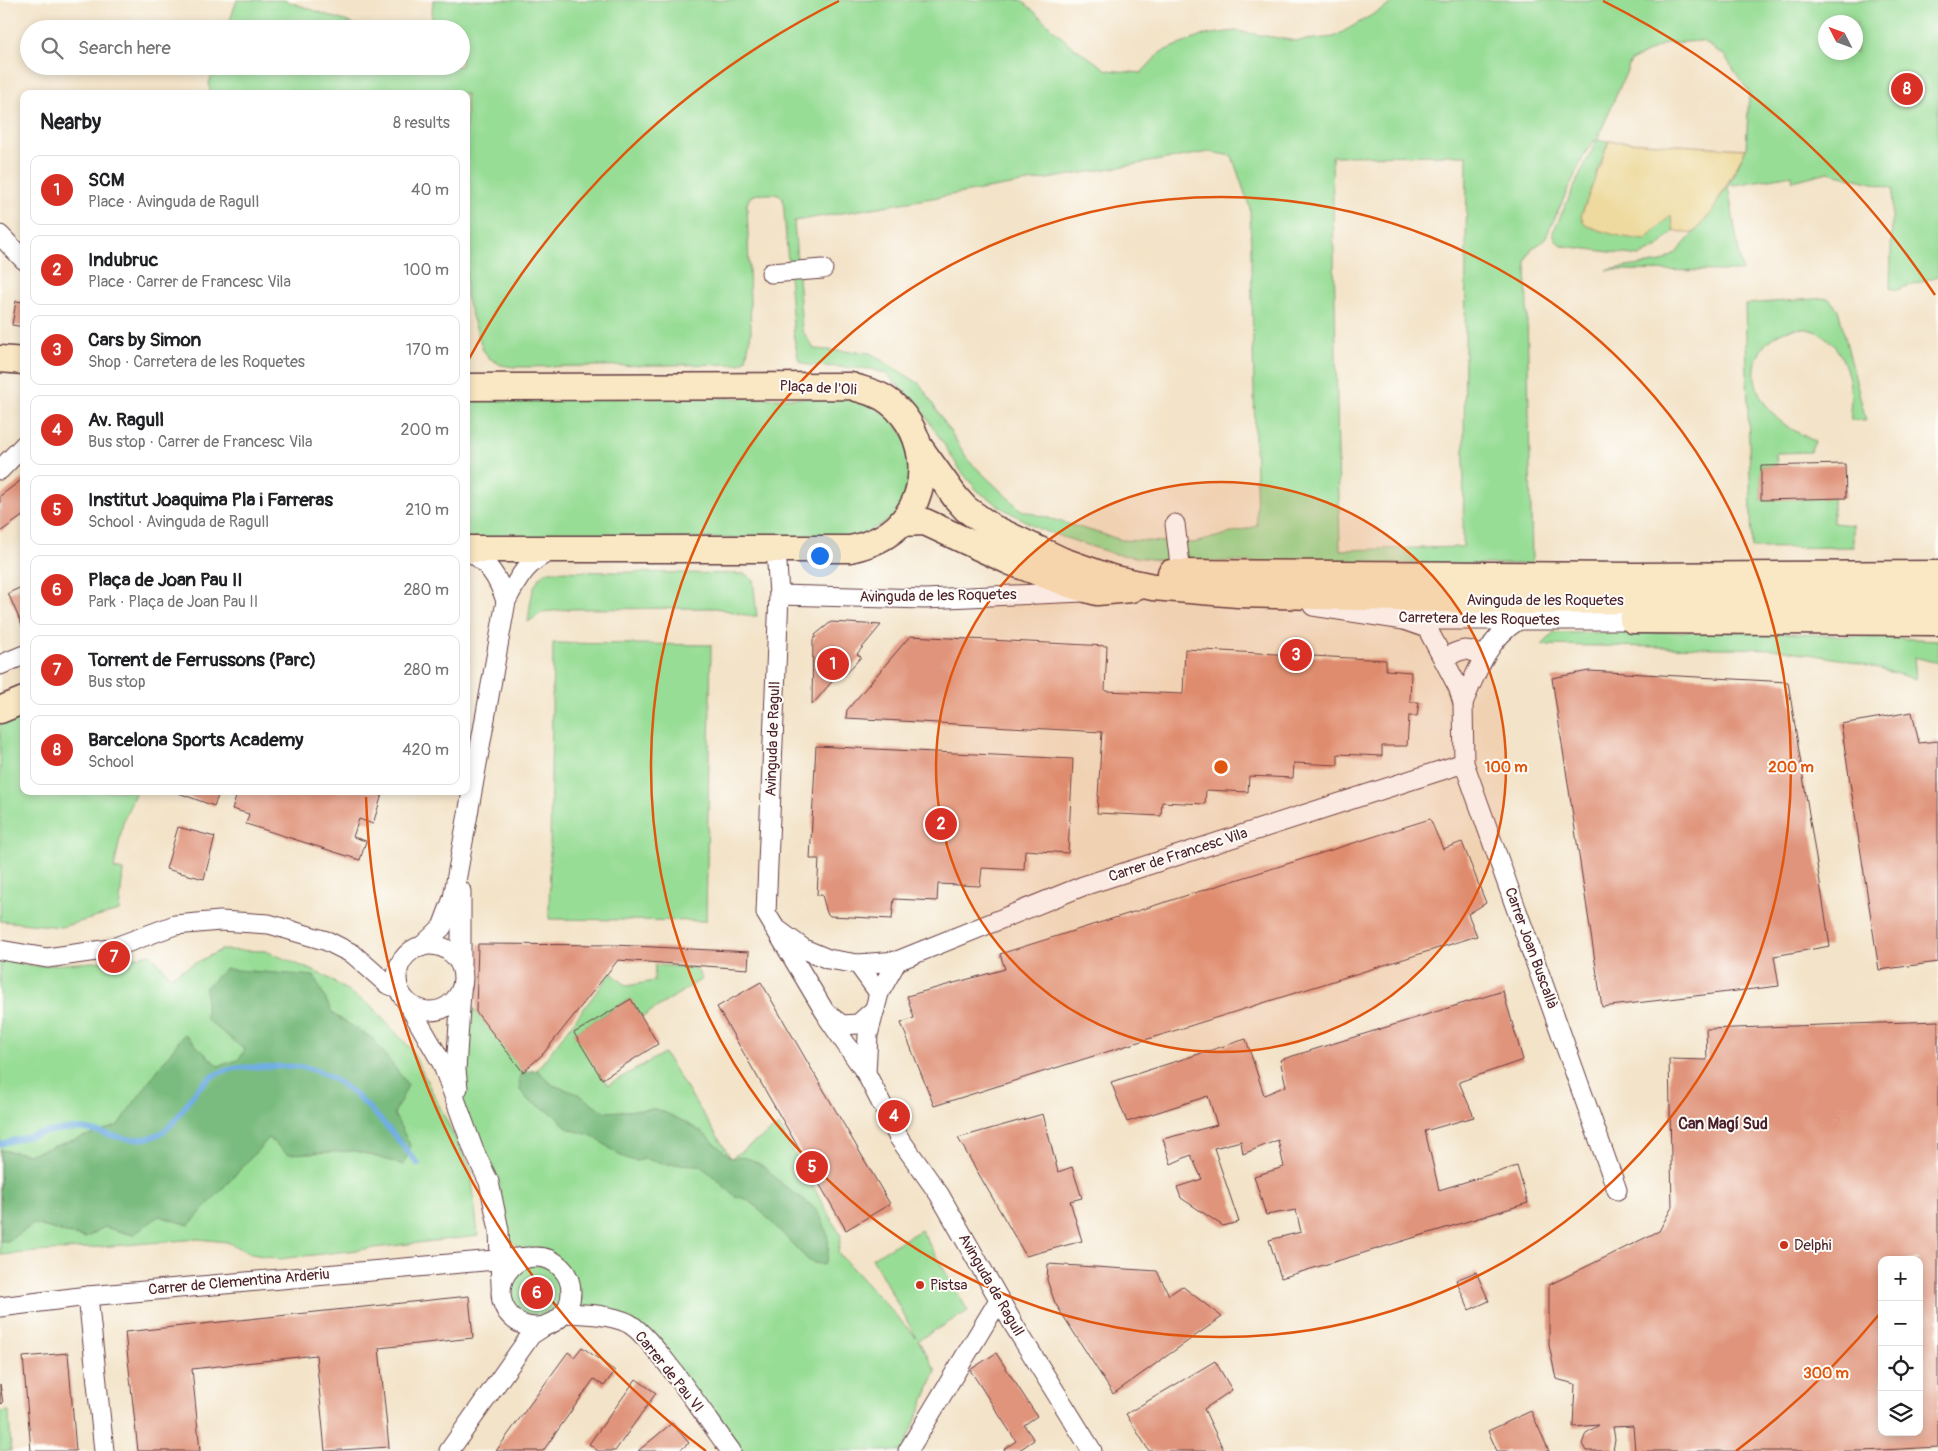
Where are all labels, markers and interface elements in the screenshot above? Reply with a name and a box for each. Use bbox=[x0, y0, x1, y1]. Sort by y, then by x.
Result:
north arrow bbox=[1818, 15, 1863, 60]
search box bbox=[20, 20, 470, 75]
icon: search bbox=[38, 34, 66, 62]
text: Search here bbox=[78, 36, 171, 60]
pin: 8 bbox=[1891, 70, 1923, 108]
text: Nearby bbox=[40, 109, 101, 136]
text: 8 results bbox=[393, 113, 450, 133]
text: SCM bbox=[88, 168, 124, 192]
text: 1 bbox=[54, 180, 60, 200]
text: 40 m bbox=[411, 180, 449, 200]
text: Place · Avinguda de Ragull bbox=[88, 192, 259, 212]
text: Indubruc bbox=[88, 248, 158, 272]
text: 2 bbox=[53, 260, 61, 280]
text: 100 m bbox=[403, 260, 449, 280]
text: Place · Carrer de Francesc Vila bbox=[88, 272, 291, 292]
text: Cars by Simon bbox=[88, 328, 201, 352]
text: 3 bbox=[53, 340, 61, 360]
text: 170 m bbox=[406, 340, 449, 360]
text: Shop · Carretera de les Roquetes bbox=[88, 352, 305, 372]
street label: Plaça de l'Oli bbox=[779, 376, 857, 400]
text: Av. Ragull bbox=[88, 408, 164, 432]
text: 4 bbox=[52, 420, 62, 440]
text: 200 m bbox=[401, 420, 449, 440]
text: Bus stop · Carrer de Francesc Vila bbox=[88, 432, 312, 452]
text: Institut Joaquima Pla i Farreras bbox=[88, 488, 333, 512]
text: 5 bbox=[53, 500, 61, 520]
text: 210 m bbox=[405, 500, 449, 520]
text: School · Avinguda de Ragull bbox=[88, 512, 269, 532]
your location bbox=[807, 543, 833, 569]
text: Plaça de Joan Pau II bbox=[88, 568, 243, 592]
text: 6 bbox=[52, 580, 62, 600]
text: 280 m bbox=[403, 580, 449, 600]
street label: Avinguda de les Roquetes bbox=[859, 585, 1017, 607]
street label: Avinguda de les Roquetes bbox=[1466, 591, 1624, 610]
text: Park · Plaça de Joan Pau II bbox=[88, 592, 258, 612]
street label: Carretera de les Roquetes bbox=[1398, 608, 1560, 630]
pin: 3 bbox=[1280, 636, 1312, 674]
pin: 1 bbox=[817, 645, 849, 683]
text: Torrent de Ferrussons (Parc) bbox=[88, 648, 316, 672]
text: 7 bbox=[53, 660, 61, 680]
text: 280 m bbox=[403, 660, 449, 680]
text: Bus stop bbox=[88, 672, 146, 692]
street label: Avinguda de Ragull bbox=[761, 681, 785, 797]
text: Barcelona Sports Academy bbox=[88, 728, 303, 752]
text: 8 bbox=[53, 740, 61, 760]
text: 420 m bbox=[402, 740, 449, 760]
text: School bbox=[88, 752, 134, 772]
centre of rings bbox=[1212, 758, 1230, 776]
text: 100 m bbox=[1485, 758, 1527, 777]
text: 200 m bbox=[1768, 758, 1814, 777]
pin: 2 bbox=[925, 805, 957, 843]
street label: Carrer de Francesc Vila bbox=[1106, 824, 1250, 886]
street label: Carrer Joan Buscallà bbox=[1500, 885, 1562, 1011]
pin: 7 bbox=[98, 938, 130, 976]
pin: 4 bbox=[878, 1097, 910, 1135]
district label: Can Magí Sud bbox=[1678, 1114, 1768, 1134]
pin: 5 bbox=[796, 1148, 828, 1186]
street label: Avinguda de Ragull bbox=[954, 1230, 1028, 1340]
place label: Delphi bbox=[1794, 1236, 1832, 1255]
marker: Delphi bbox=[1778, 1239, 1790, 1251]
map controls bbox=[1878, 1256, 1923, 1436]
button: + bbox=[1878, 1256, 1923, 1301]
street label: Carrer de Clementina Arderiu bbox=[147, 1265, 331, 1299]
pin: 6 bbox=[521, 1274, 553, 1312]
place label: Pistsa bbox=[930, 1276, 967, 1295]
marker: Pistsa bbox=[914, 1279, 926, 1291]
button: − bbox=[1878, 1301, 1923, 1346]
street label: Carrer de Pau VI bbox=[630, 1327, 708, 1417]
button: locate bbox=[1878, 1346, 1923, 1391]
text: 300 m bbox=[1803, 1364, 1849, 1383]
button: layers bbox=[1878, 1391, 1923, 1436]

